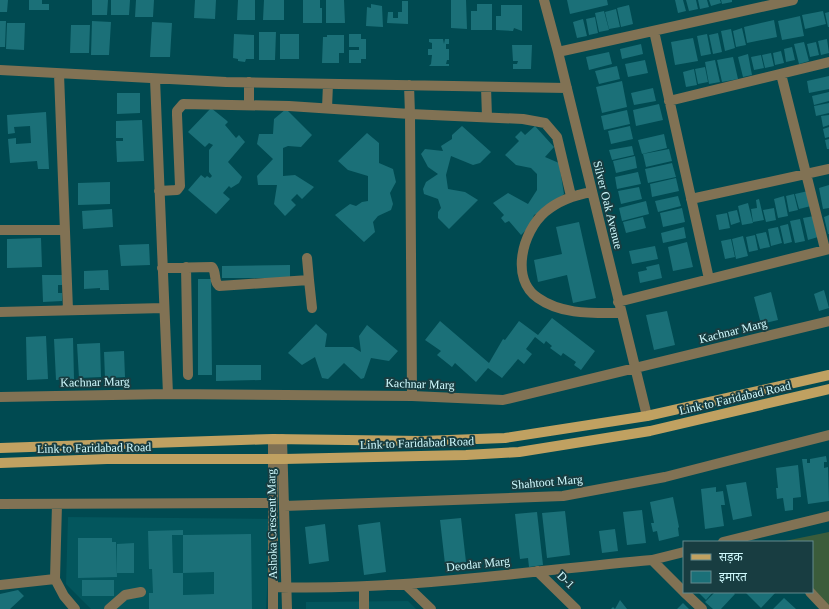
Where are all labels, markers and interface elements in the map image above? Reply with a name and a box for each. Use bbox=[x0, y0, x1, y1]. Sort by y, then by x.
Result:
street label: Silver Oak Avenue bbox=[590, 159, 626, 251]
street label: Kachnar Marg bbox=[698, 316, 768, 346]
street label: Kachnar Marg bbox=[60, 374, 130, 390]
street label: Kachnar Marg bbox=[385, 376, 455, 392]
street label: Link to Faridabad Road bbox=[678, 378, 792, 418]
street label: Link to Faridabad Road bbox=[360, 434, 474, 452]
street label: Link to Faridabad Road bbox=[37, 440, 151, 456]
street label: Ashoka Crescent Marg bbox=[264, 469, 280, 579]
street label: Shahtoot Marg bbox=[511, 472, 583, 492]
legend bbox=[683, 541, 813, 593]
text: सड़क bbox=[719, 550, 744, 564]
street label: Deodar Marg bbox=[445, 554, 511, 574]
street label: D-1 bbox=[554, 568, 578, 592]
text: इमारत bbox=[719, 570, 748, 584]

